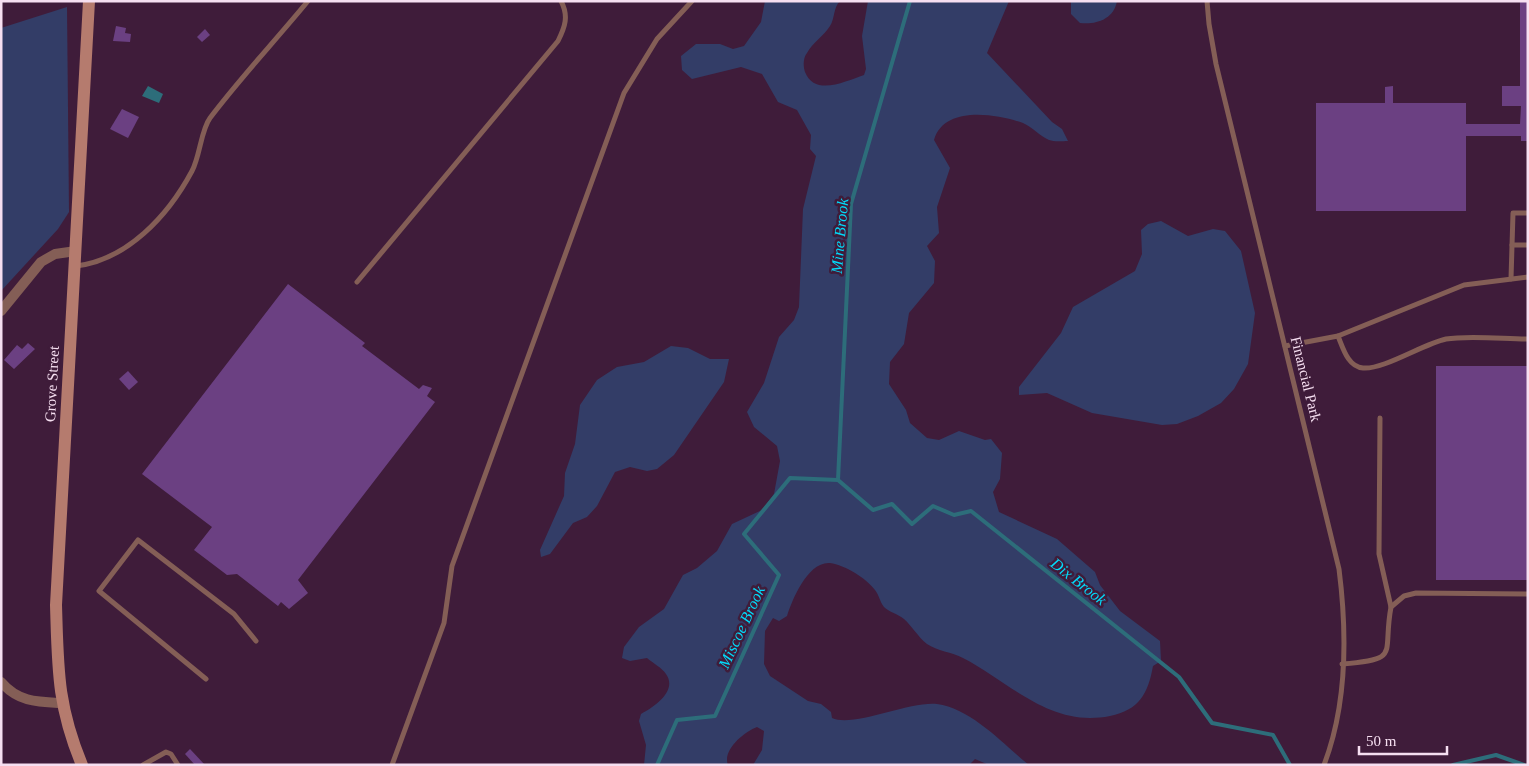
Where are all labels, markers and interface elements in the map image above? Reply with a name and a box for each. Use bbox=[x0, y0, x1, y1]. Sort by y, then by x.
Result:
water label: Mine Brook bbox=[828, 197, 851, 275]
street label: Financial Park bbox=[1288, 335, 1324, 424]
street label: Grove Street bbox=[42, 345, 62, 422]
water label: Dix Brook bbox=[1047, 554, 1110, 609]
water label: Miscoe Brook bbox=[715, 583, 768, 672]
scale bar bbox=[1359, 724, 1446, 756]
text: 50 m bbox=[1366, 733, 1397, 749]

